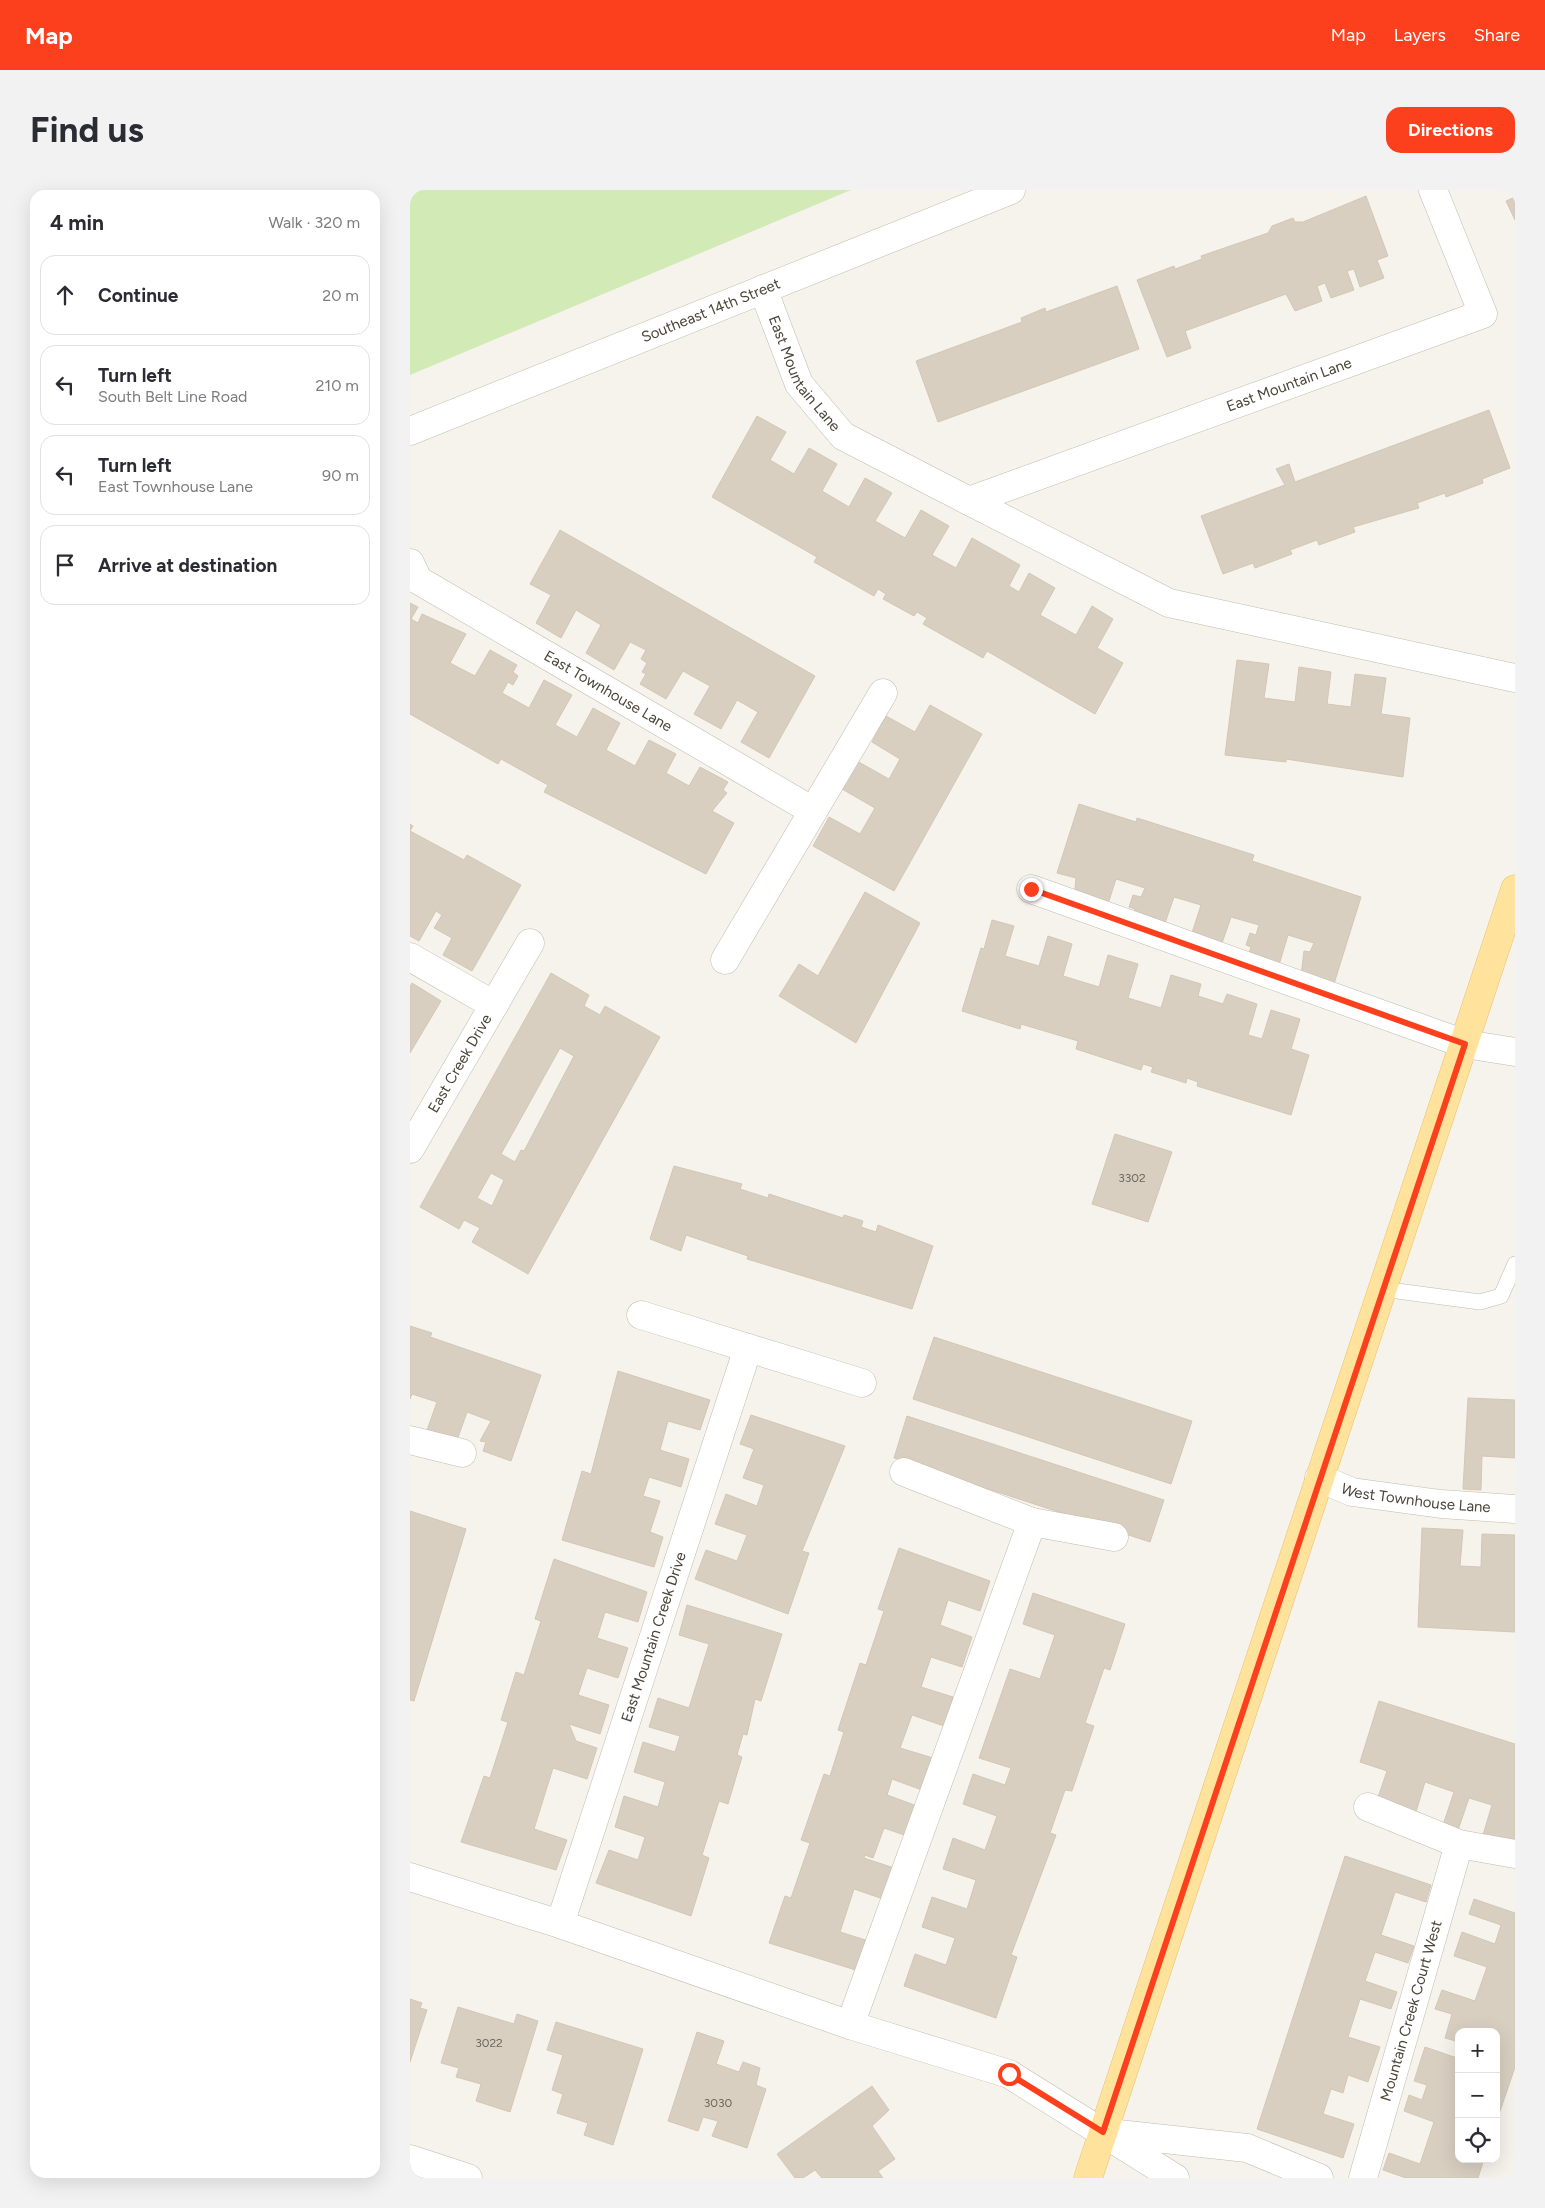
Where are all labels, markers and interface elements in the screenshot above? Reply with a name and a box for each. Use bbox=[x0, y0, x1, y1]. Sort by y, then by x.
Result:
text: Map bbox=[25, 21, 73, 50]
text: Map bbox=[1331, 24, 1366, 46]
text: Layers bbox=[1394, 24, 1446, 46]
text: Share bbox=[1474, 24, 1520, 46]
button: Directions bbox=[1386, 107, 1515, 153]
text: Find us bbox=[30, 109, 144, 151]
text: 4 min bbox=[50, 210, 104, 235]
text: Walk · 320 m bbox=[268, 213, 360, 232]
street label: Southeast 14th Street bbox=[639, 274, 783, 346]
icon: ahead bbox=[51, 281, 79, 309]
text: Continue bbox=[98, 284, 178, 307]
text: 20 m bbox=[322, 286, 359, 305]
street label: East Mountain Lane bbox=[765, 313, 844, 435]
street label: East Mountain Lane bbox=[1224, 354, 1354, 416]
text: Turn left bbox=[98, 364, 172, 387]
icon: left bbox=[51, 371, 79, 399]
text: 210 m bbox=[316, 376, 359, 395]
text: South Belt Line Road bbox=[98, 387, 247, 406]
text: Turn left bbox=[98, 454, 172, 477]
icon: left bbox=[51, 461, 79, 489]
text: 90 m bbox=[322, 466, 359, 485]
text: East Townhouse Lane bbox=[98, 477, 253, 496]
icon: arrive bbox=[51, 551, 79, 579]
text: Arrive at destination bbox=[98, 554, 277, 577]
street label: East Townhouse Lane bbox=[541, 647, 675, 736]
route end bbox=[1020, 878, 1043, 901]
street label: East Creek Drive bbox=[424, 1011, 496, 1116]
house number: 3302 bbox=[1118, 1171, 1146, 1185]
street label: West Townhouse Lane bbox=[1338, 1479, 1491, 1516]
street label: East Mountain Creek Drive bbox=[618, 1549, 690, 1724]
street label: Mountain Creek Court West bbox=[1377, 1918, 1446, 2103]
map controls bbox=[1455, 2028, 1500, 2163]
button: + bbox=[1455, 2028, 1500, 2073]
house number: 3022 bbox=[475, 2036, 503, 2050]
route start bbox=[998, 2063, 1021, 2086]
button: − bbox=[1455, 2073, 1500, 2118]
house number: 3030 bbox=[704, 2096, 733, 2110]
button: locate bbox=[1455, 2118, 1500, 2163]

